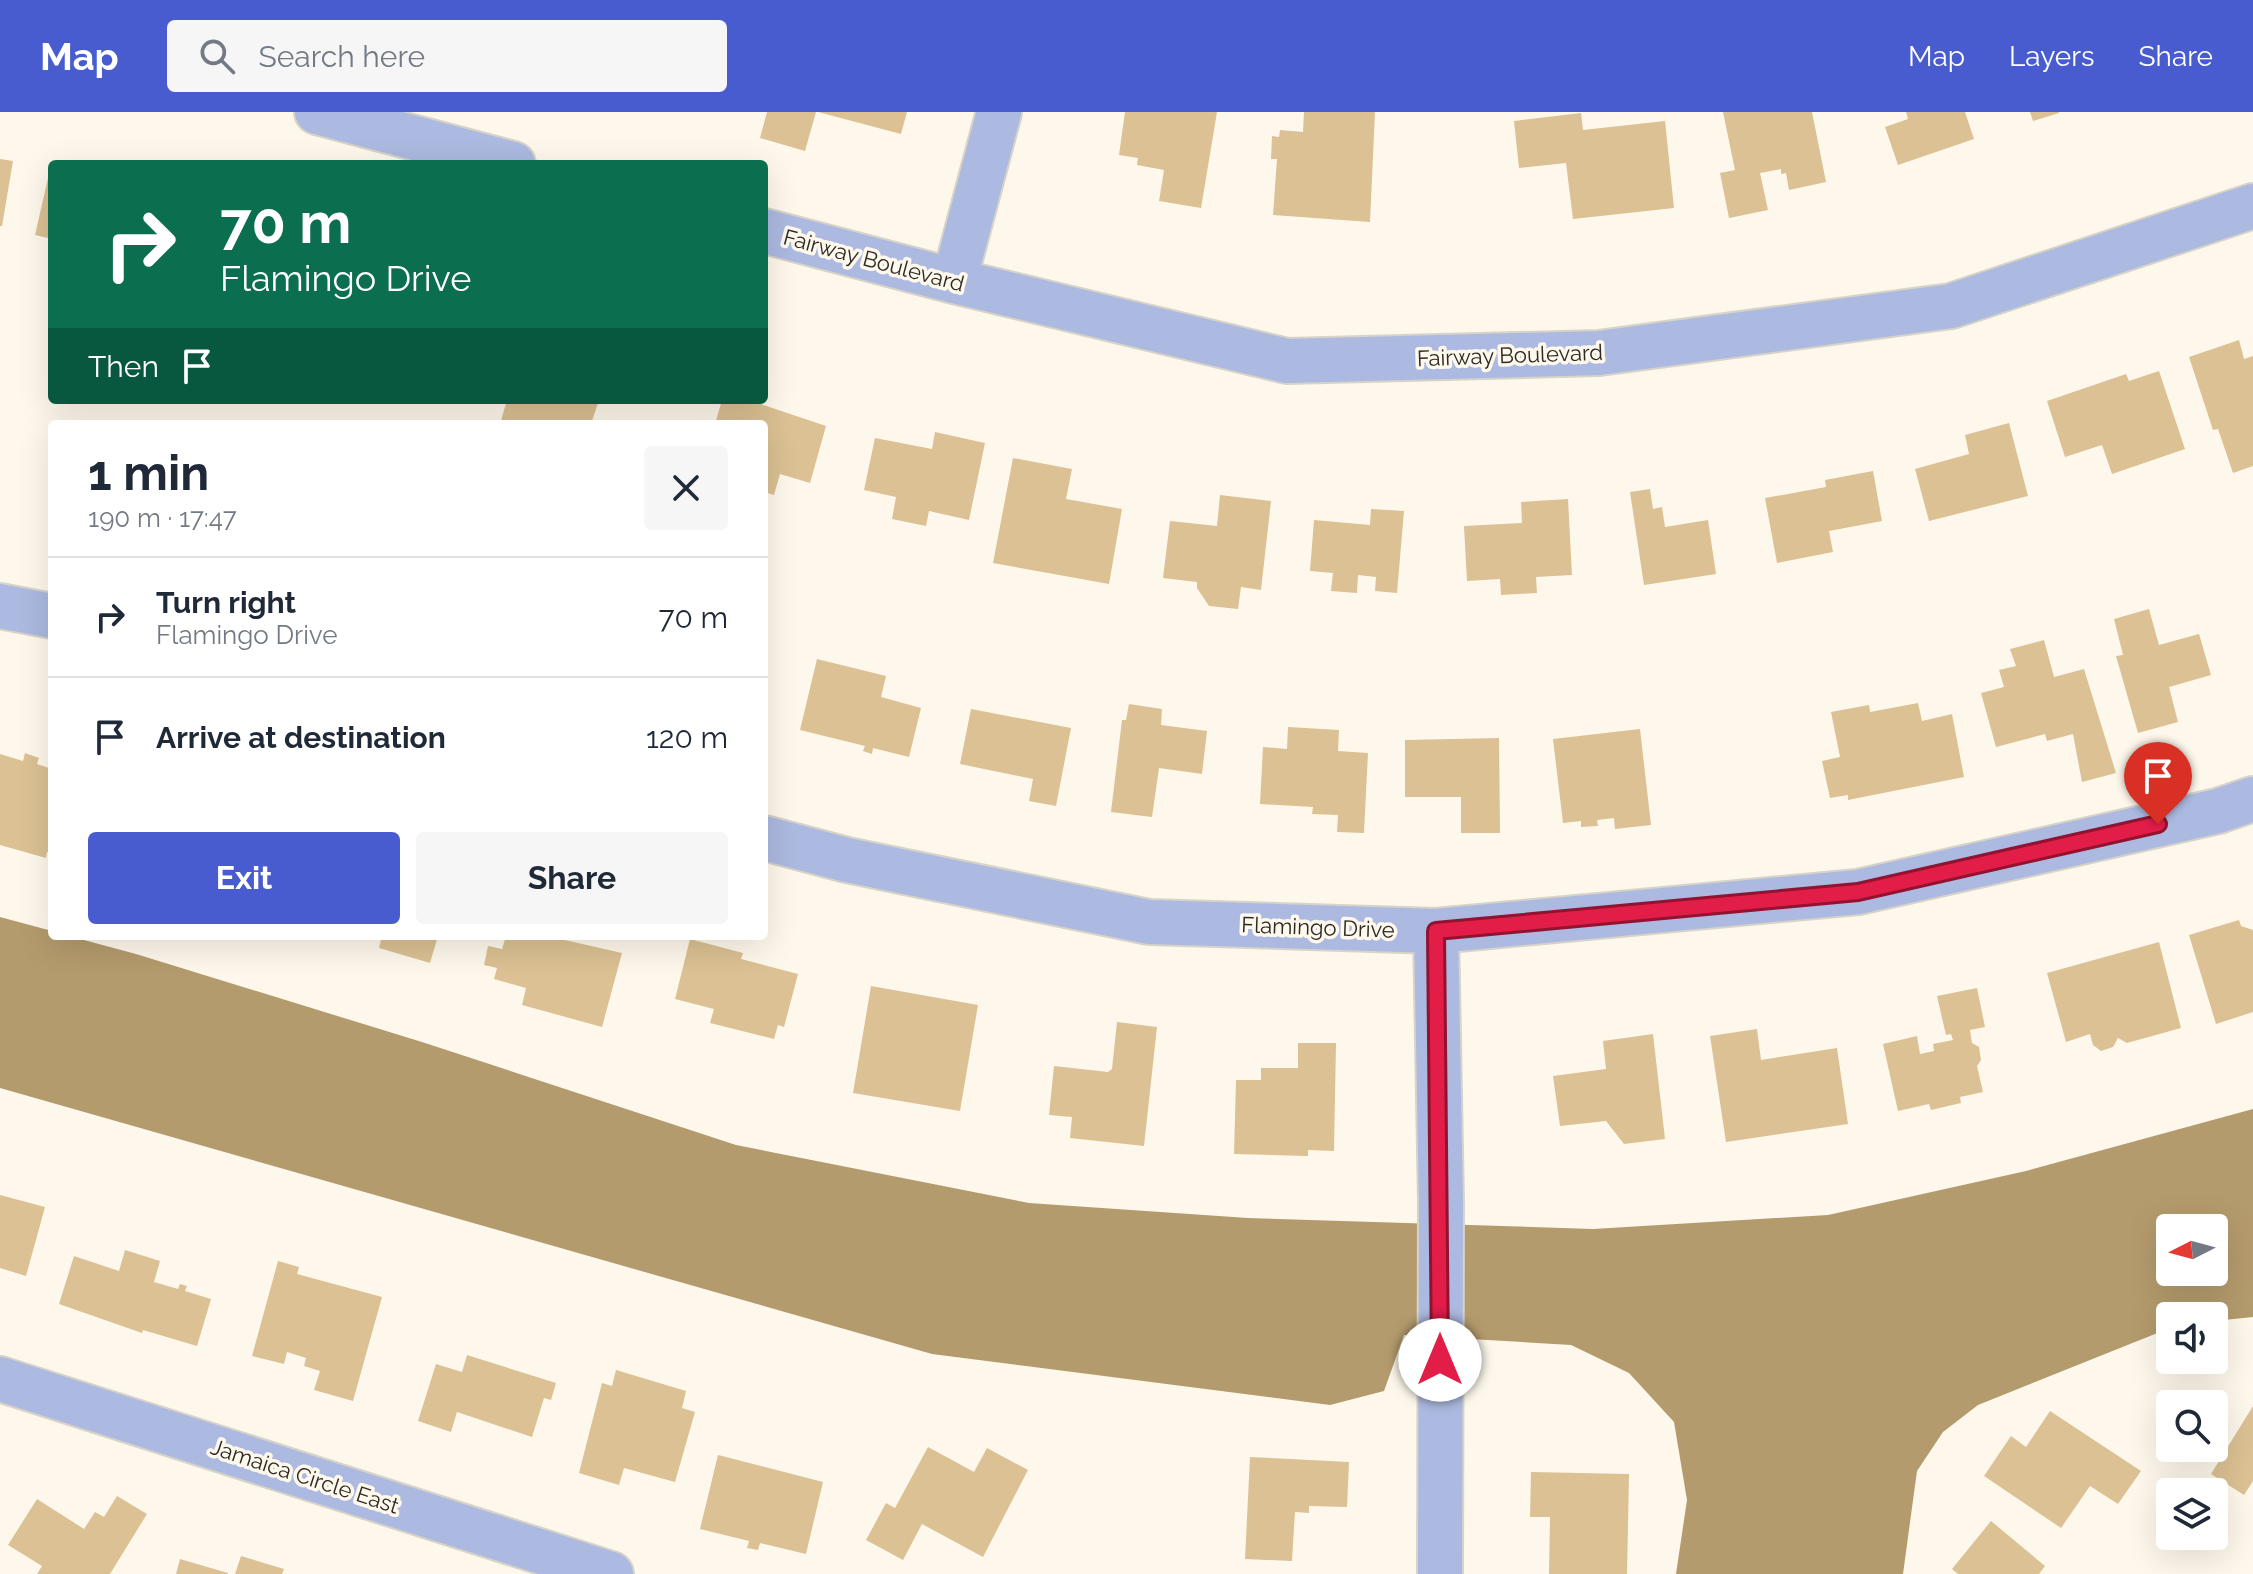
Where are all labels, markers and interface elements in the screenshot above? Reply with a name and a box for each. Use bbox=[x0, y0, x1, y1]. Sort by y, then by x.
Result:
search box bbox=[167, 20, 727, 92]
text: Map bbox=[40, 34, 119, 79]
icon: search bbox=[195, 34, 239, 78]
text: Search here bbox=[259, 39, 425, 74]
text: Map bbox=[1908, 40, 1965, 73]
text: Layers bbox=[2009, 40, 2095, 73]
text: Share bbox=[2139, 40, 2213, 73]
text: 70 m bbox=[220, 190, 351, 256]
icon: right bbox=[88, 192, 192, 296]
street label: Fairway Boulevard bbox=[781, 223, 967, 297]
text: Flamingo Drive bbox=[220, 257, 471, 299]
street label: Fairway Boulevard bbox=[1417, 339, 1603, 371]
icon: arrive bbox=[175, 344, 219, 388]
text: Then bbox=[88, 349, 159, 384]
text: 1 min bbox=[88, 445, 209, 501]
button: close bbox=[644, 446, 728, 530]
text: 190 m · 17:47 bbox=[88, 503, 237, 533]
text: Turn right bbox=[156, 585, 296, 620]
icon: right bbox=[88, 595, 132, 639]
text: 70 m bbox=[658, 600, 728, 635]
text: Flamingo Drive bbox=[156, 620, 337, 650]
icon: arrive bbox=[88, 715, 132, 759]
text: Arrive at destination bbox=[156, 720, 446, 755]
text: 120 m bbox=[646, 720, 728, 755]
pin bbox=[2124, 742, 2192, 824]
icon: arrive bbox=[2136, 754, 2180, 798]
button: Exit bbox=[88, 832, 400, 924]
button: Share bbox=[416, 832, 728, 924]
street label: Flamingo Drive bbox=[1241, 911, 1395, 943]
north arrow bbox=[2156, 1214, 2228, 1286]
map controls bbox=[2156, 1214, 2228, 1550]
button: sound bbox=[2156, 1302, 2228, 1374]
position arrow bbox=[1398, 1318, 1482, 1402]
button: search bbox=[2156, 1390, 2228, 1462]
street label: Jamaica Circle East bbox=[208, 1433, 403, 1519]
button: layers bbox=[2156, 1478, 2228, 1550]

